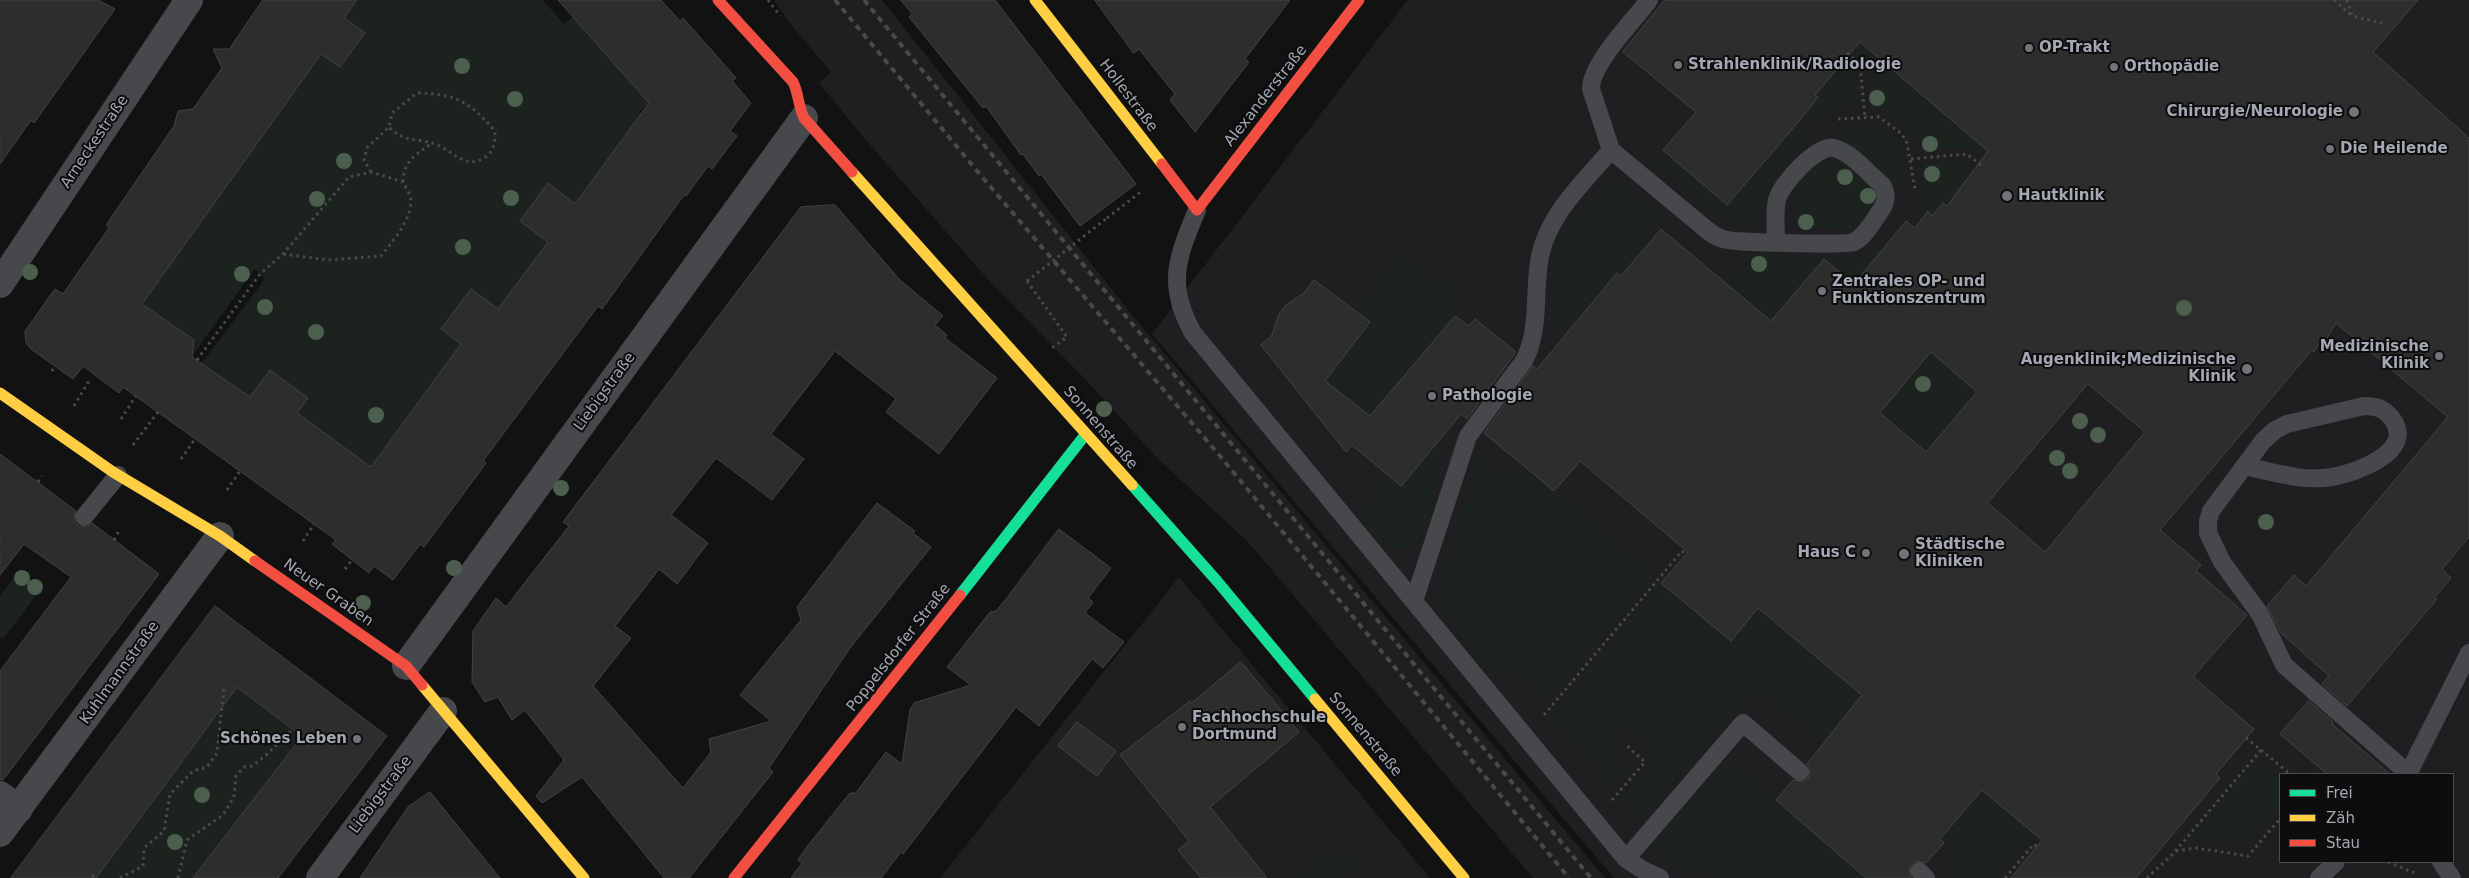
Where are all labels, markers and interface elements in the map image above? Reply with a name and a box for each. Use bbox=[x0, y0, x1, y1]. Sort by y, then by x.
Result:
place label: OP-Trakt bbox=[2039, 39, 2110, 57]
street label: Alexanderstraße bbox=[1221, 42, 1311, 150]
marker: OP-Trakt bbox=[2023, 42, 2035, 54]
street label: Hollestraße bbox=[1095, 56, 1161, 136]
place label: Strahlenklinik/Radiologie bbox=[1688, 56, 1901, 74]
place label: Orthopädie bbox=[2124, 58, 2219, 76]
marker: Strahlenklinik/Radiologie bbox=[1672, 59, 1684, 71]
marker: Orthopädie bbox=[2108, 61, 2120, 73]
street label: Arneckestraße bbox=[57, 92, 133, 192]
place label: Chirurgie/Neurologie bbox=[2167, 103, 2343, 121]
marker: Chirurgie/Neurologie bbox=[2347, 105, 2361, 119]
place label: Die Heilende bbox=[2340, 140, 2448, 158]
marker: Die Heilende bbox=[2324, 143, 2336, 155]
place label: Hautklinik bbox=[2018, 187, 2105, 205]
marker: Hautklinik bbox=[2000, 189, 2014, 203]
place label: Zentrales OP- und Funktionszentrum bbox=[1832, 273, 1986, 308]
marker: Zentrales OP- und Funktionszentrum bbox=[1816, 285, 1828, 297]
place label: Medizinische Klinik bbox=[2320, 338, 2429, 373]
street label: Liebigstraße bbox=[570, 349, 640, 435]
marker: Medizinische Klinik bbox=[2433, 350, 2445, 362]
place label: Augenklinik;Medizinische Klinik bbox=[2021, 351, 2236, 386]
marker: Augenklinik;Medizinische Klinik bbox=[2240, 362, 2254, 376]
street label: Sonnenstraße bbox=[1059, 383, 1141, 473]
place label: Pathologie bbox=[1442, 387, 1532, 405]
marker: Pathologie bbox=[1426, 390, 1438, 402]
place label: Städtische Kliniken bbox=[1915, 536, 2005, 571]
place label: Haus C bbox=[1797, 544, 1856, 562]
marker: Haus C bbox=[1860, 547, 1872, 559]
marker: Städtische Kliniken bbox=[1897, 547, 1911, 561]
street label: Neuer Graben bbox=[280, 555, 376, 631]
street label: Poppelsdorfer Straße bbox=[843, 580, 955, 716]
street label: Kuhlmannstraße bbox=[77, 618, 163, 728]
street label: Sonnenstraße bbox=[1325, 689, 1405, 781]
place label: Fachhochschule Dortmund bbox=[1192, 709, 1326, 744]
marker: Fachhochschule Dortmund bbox=[1176, 721, 1188, 733]
place label: Schönes Leben bbox=[220, 730, 347, 748]
marker: Schönes Leben bbox=[351, 733, 363, 745]
street label: Liebigstraße bbox=[346, 753, 416, 837]
legend bbox=[2279, 773, 2454, 863]
text: Frei bbox=[2326, 784, 2353, 802]
text: Zäh bbox=[2326, 809, 2355, 827]
text: Stau bbox=[2326, 834, 2360, 852]

